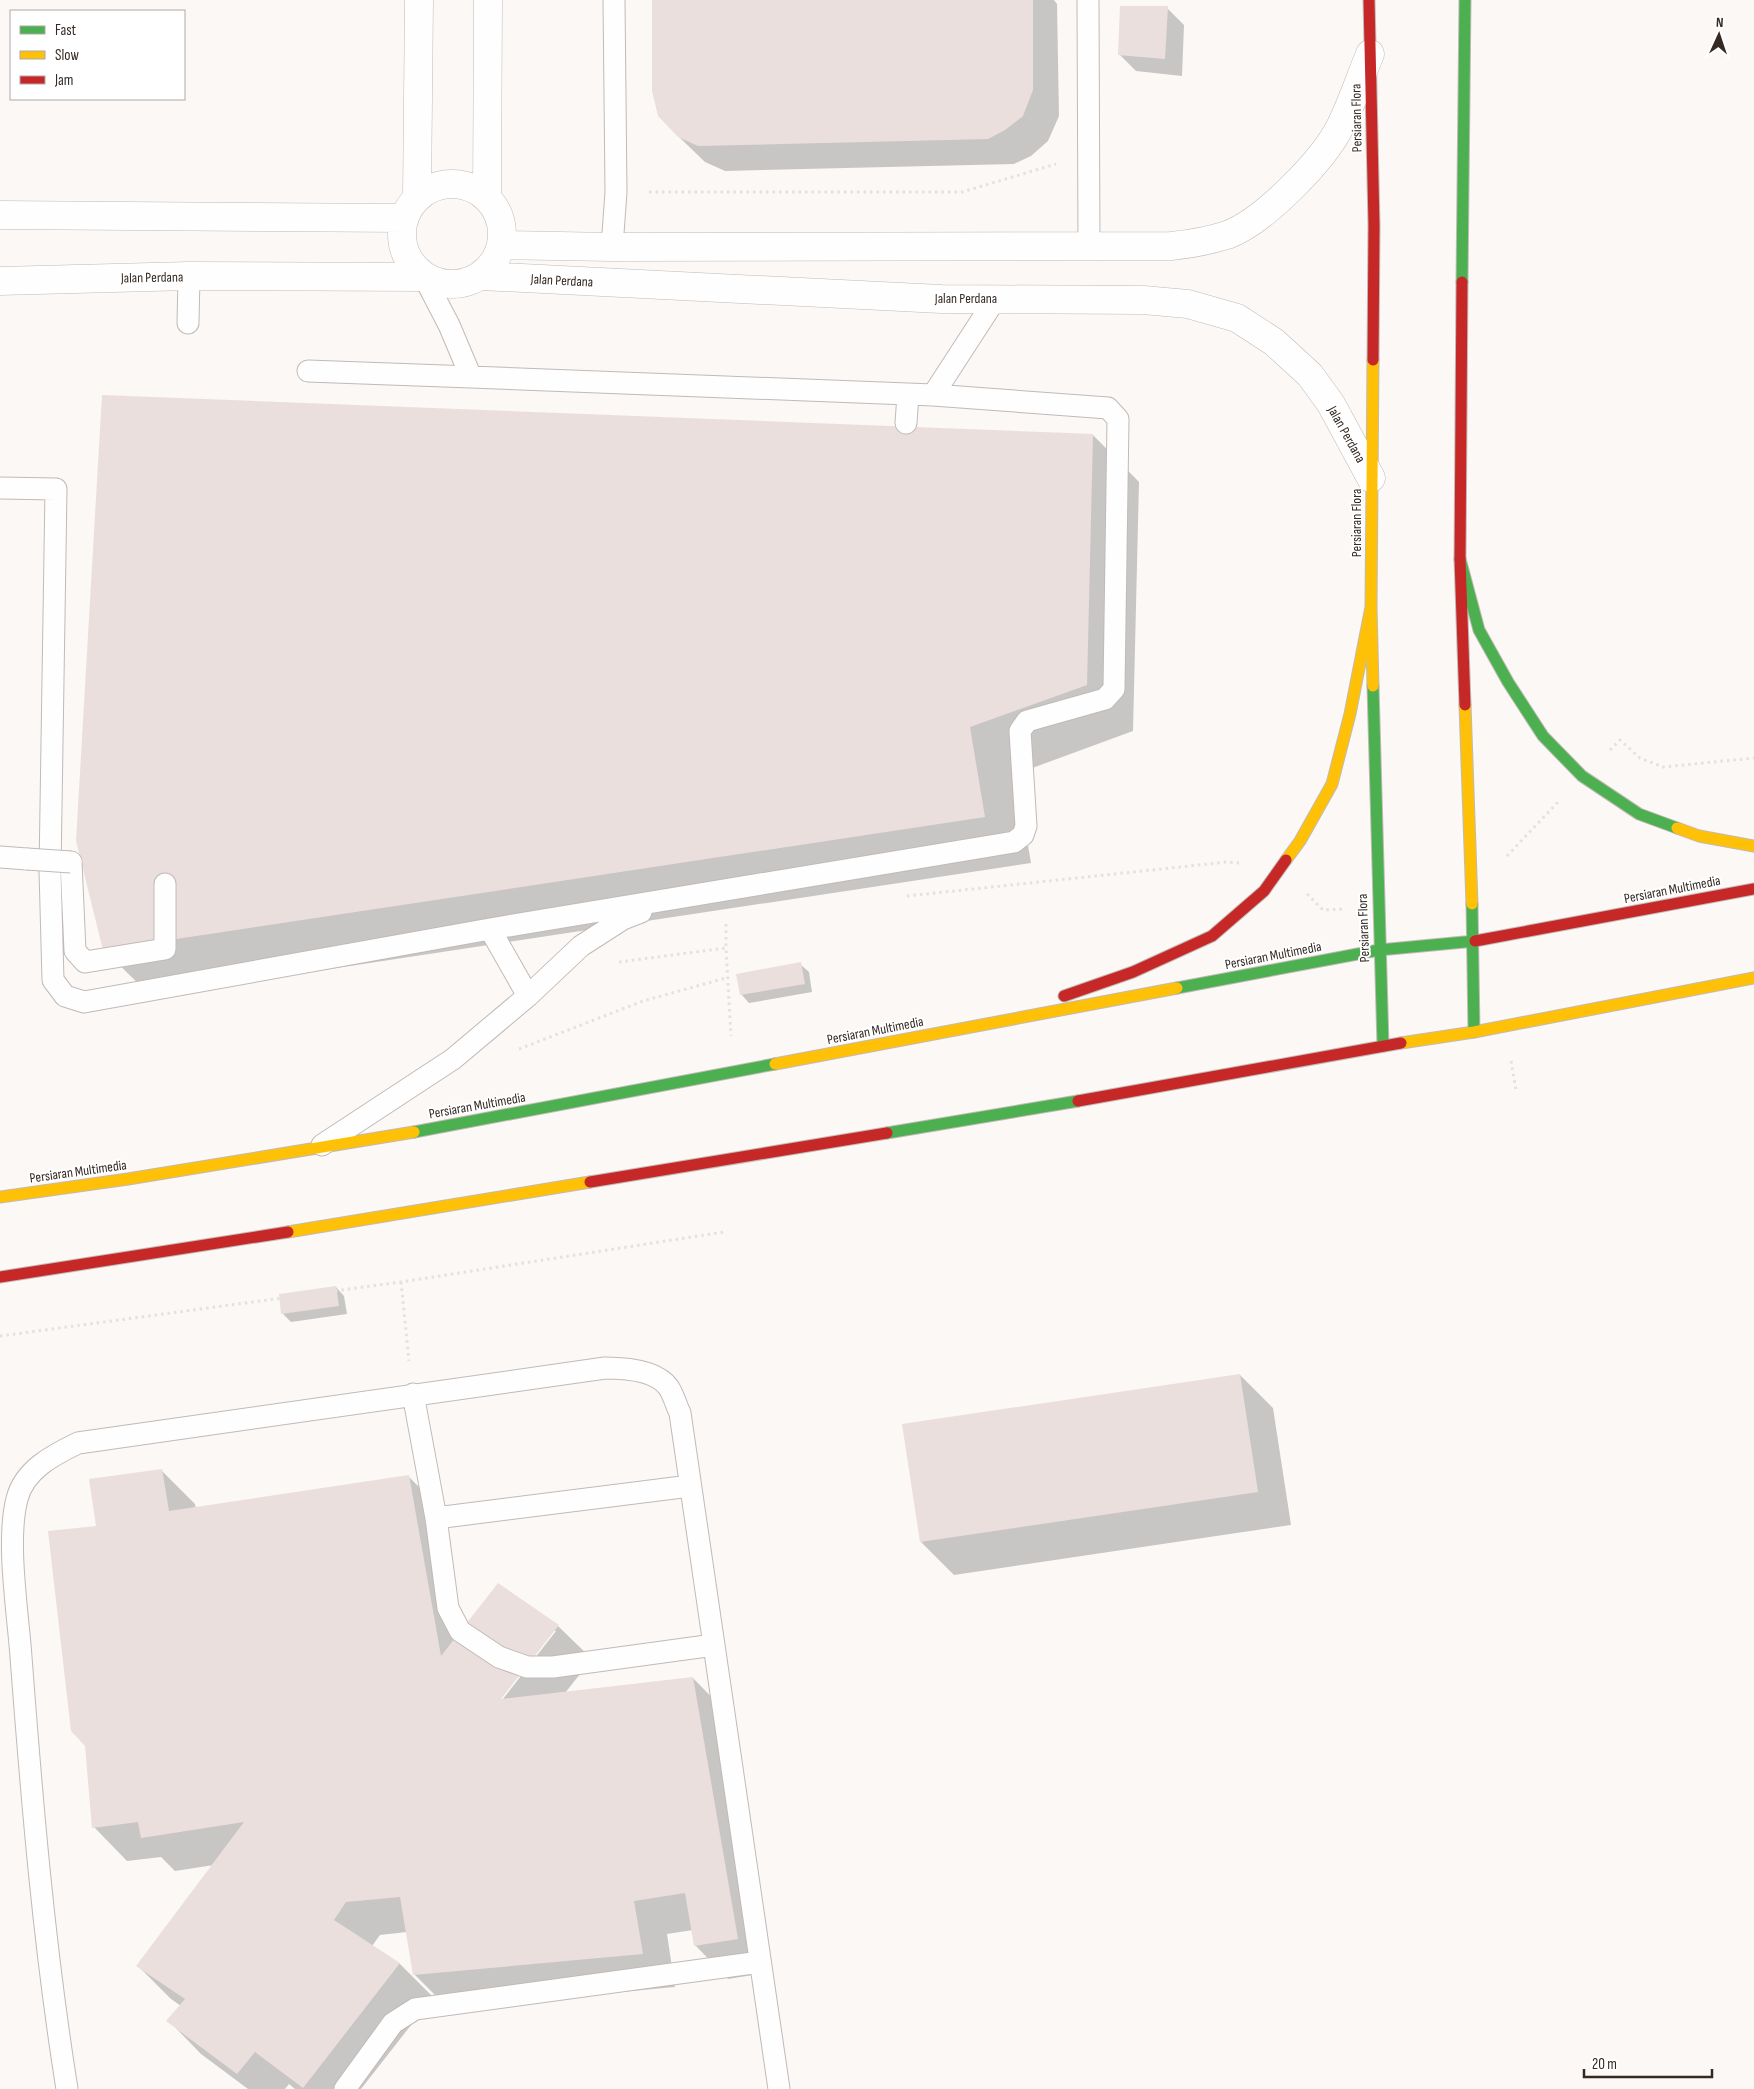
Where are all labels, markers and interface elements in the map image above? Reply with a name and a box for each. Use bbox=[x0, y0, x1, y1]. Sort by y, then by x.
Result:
legend bbox=[10, 10, 185, 100]
north arrow bbox=[1694, 10, 1744, 60]
text: N bbox=[1715, 14, 1724, 31]
text: Fast bbox=[55, 21, 77, 40]
text: Slow bbox=[55, 46, 79, 65]
text: Jam bbox=[54, 71, 73, 90]
street label: Persiaran Flora bbox=[1347, 84, 1366, 152]
street label: Jalan Perdana bbox=[120, 268, 183, 287]
street label: Jalan Perdana bbox=[529, 270, 594, 291]
street label: Jalan Perdana bbox=[934, 290, 997, 307]
street label: Jalan Perdana bbox=[1324, 402, 1369, 466]
street label: Persiaran Flora bbox=[1348, 489, 1365, 557]
street label: Persiaran Multimedia bbox=[1622, 872, 1722, 907]
street label: Persiaran Flora bbox=[1354, 893, 1373, 963]
street label: Persiaran Multimedia bbox=[1223, 938, 1323, 973]
street label: Persiaran Multimedia bbox=[825, 1013, 925, 1048]
street label: Persiaran Multimedia bbox=[427, 1089, 527, 1122]
street label: Persiaran Multimedia bbox=[28, 1156, 128, 1187]
scale bar bbox=[1584, 2046, 1712, 2078]
text: 20 m bbox=[1592, 2055, 1617, 2074]

